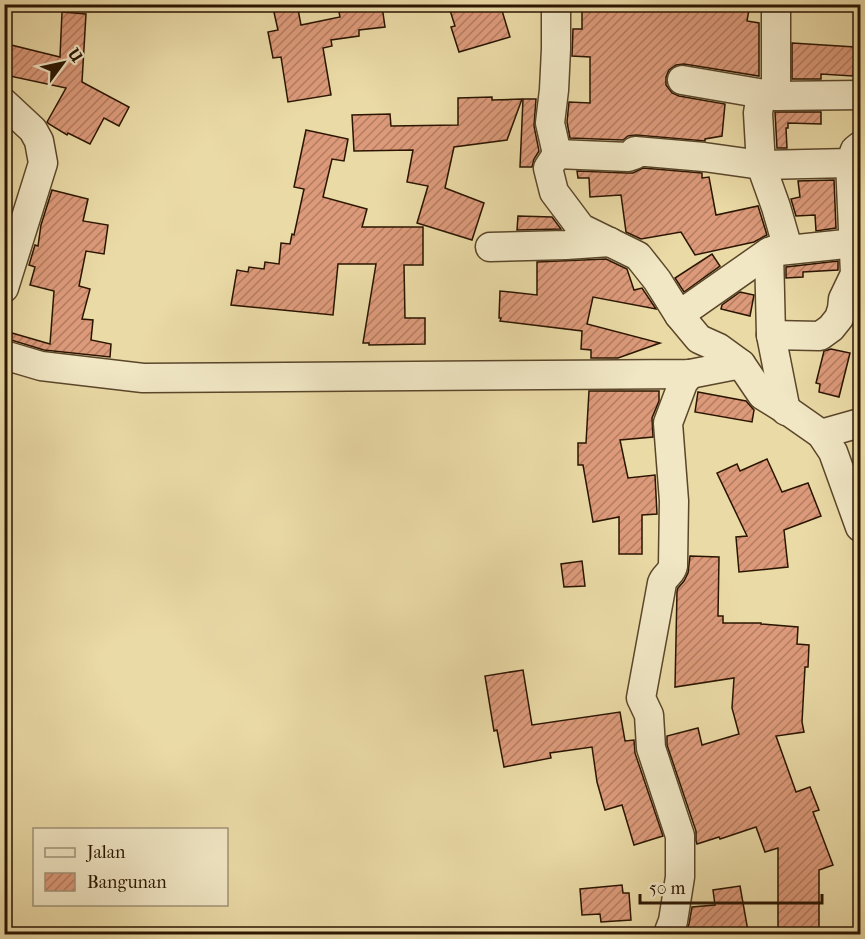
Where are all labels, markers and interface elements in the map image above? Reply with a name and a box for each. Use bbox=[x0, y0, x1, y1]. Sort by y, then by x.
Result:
north arrow bbox=[33, 33, 93, 93]
text: U bbox=[63, 44, 87, 66]
legend bbox=[33, 828, 228, 906]
text: Jalan bbox=[85, 842, 126, 863]
scale bar bbox=[640, 867, 822, 905]
text: Bangunan bbox=[87, 872, 167, 893]
text: 50 m bbox=[649, 878, 686, 899]

